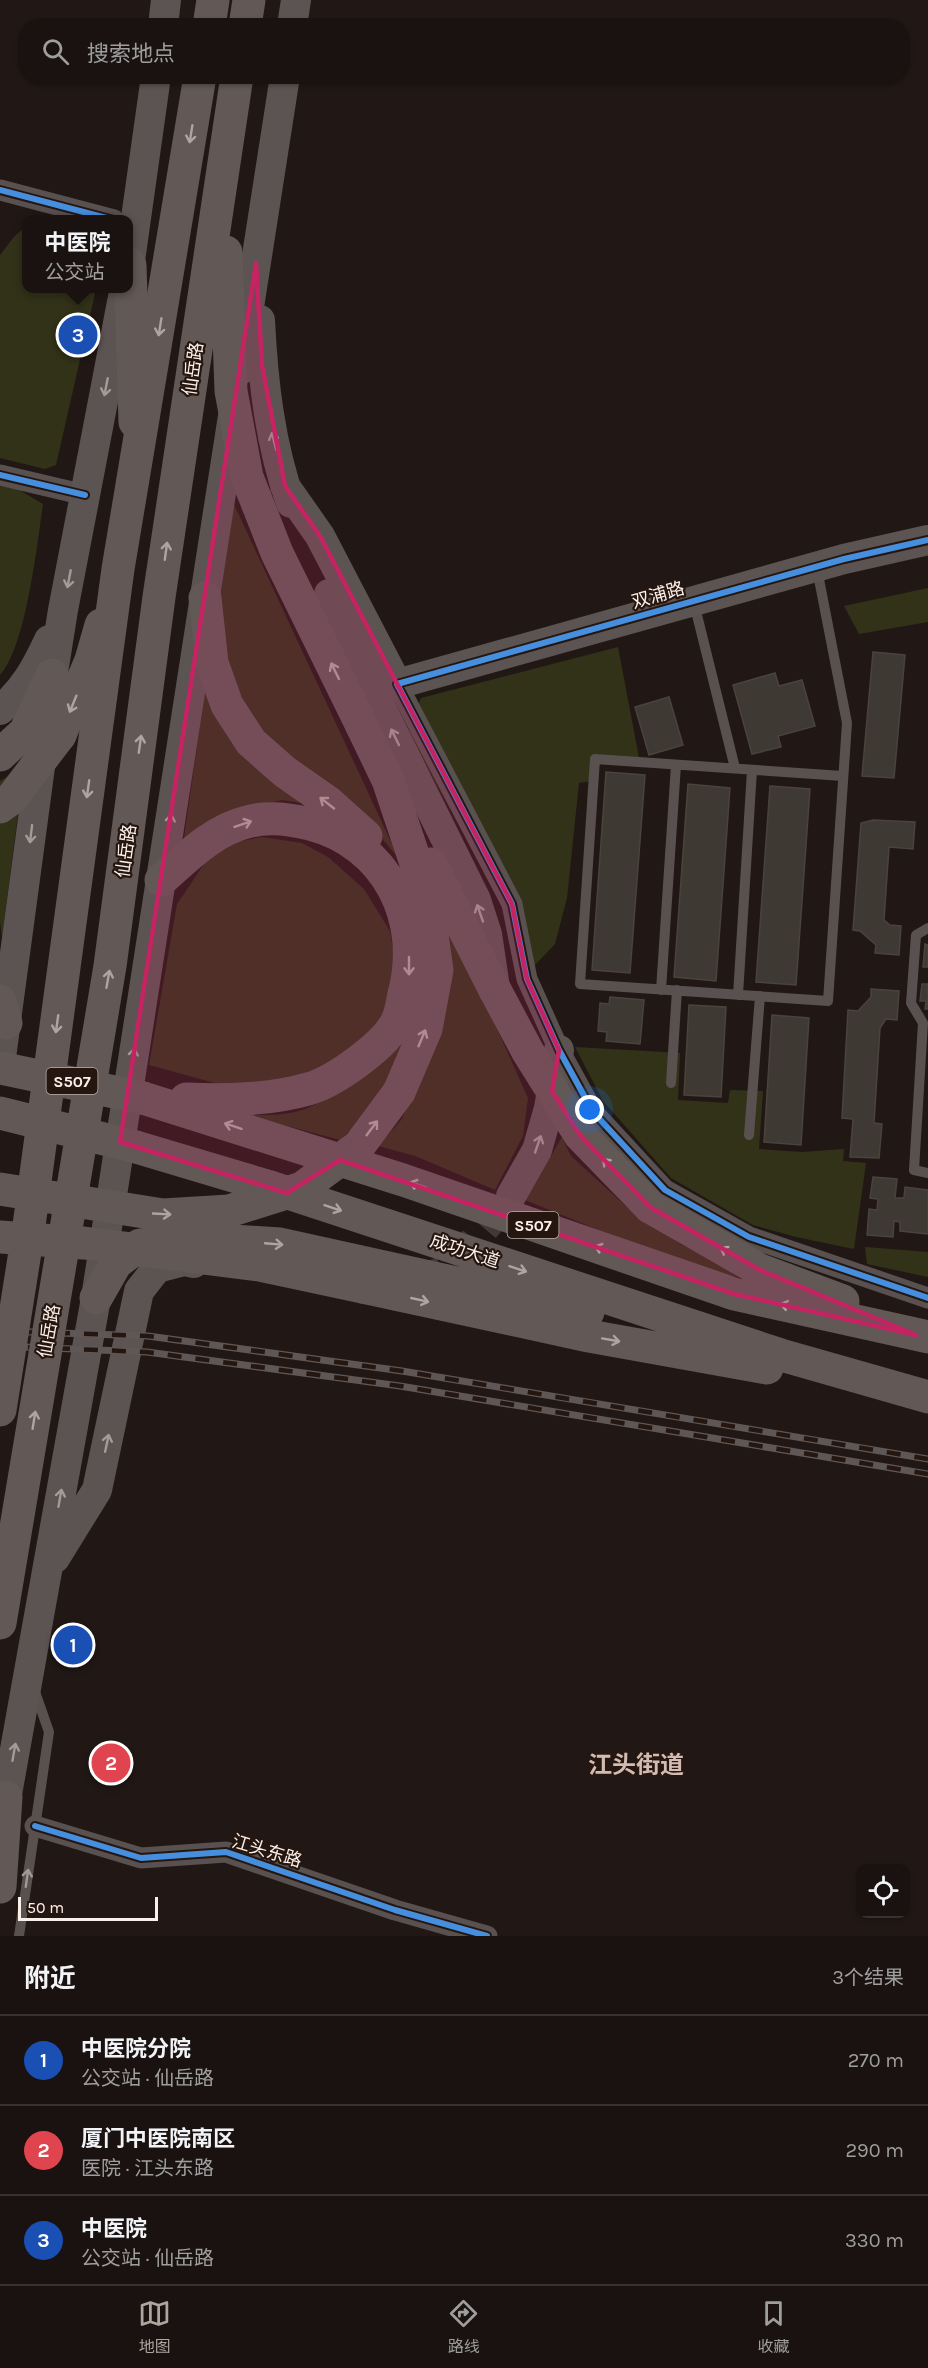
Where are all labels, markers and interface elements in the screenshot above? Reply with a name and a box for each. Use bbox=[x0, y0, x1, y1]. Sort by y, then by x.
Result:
search box bbox=[18, 18, 910, 84]
icon: search bbox=[39, 35, 72, 68]
text: 搜索地点 bbox=[87, 41, 175, 67]
one-way arrow bbox=[185, 124, 196, 144]
popup bbox=[22, 215, 133, 293]
text: 中医院 bbox=[44, 230, 111, 256]
text: 公交站 bbox=[44, 261, 104, 284]
pin: 3 bbox=[58, 312, 98, 358]
one-way arrow bbox=[154, 316, 165, 336]
street label: 仙岳路 bbox=[178, 341, 208, 397]
one-way arrow bbox=[100, 377, 111, 396]
one-way arrow bbox=[268, 432, 280, 451]
one-way arrow bbox=[161, 542, 172, 561]
one-way arrow bbox=[63, 568, 74, 588]
street label: 双浦路 bbox=[629, 577, 687, 613]
one-way arrow bbox=[329, 663, 340, 681]
one-way arrow bbox=[67, 694, 78, 713]
one-way arrow bbox=[389, 729, 401, 747]
one-way arrow bbox=[134, 735, 145, 755]
one-way arrow bbox=[83, 779, 94, 799]
one-way arrow bbox=[319, 796, 335, 809]
one-way arrow bbox=[164, 814, 175, 834]
one-way arrow bbox=[233, 818, 252, 829]
one-way arrow bbox=[26, 823, 37, 843]
street label: 仙岳路 bbox=[111, 823, 141, 879]
one-way arrow bbox=[474, 904, 485, 922]
one-way arrow bbox=[403, 956, 415, 975]
one-way arrow bbox=[103, 970, 114, 990]
one-way arrow bbox=[51, 1014, 62, 1033]
one-way arrow bbox=[417, 1030, 428, 1048]
one-way arrow bbox=[128, 1048, 139, 1068]
road number: S507 bbox=[46, 1068, 98, 1094]
your location bbox=[575, 1095, 604, 1124]
one-way arrow bbox=[224, 1120, 243, 1131]
one-way arrow bbox=[366, 1121, 378, 1137]
one-way arrow bbox=[533, 1135, 544, 1154]
one-way arrow bbox=[602, 1157, 616, 1172]
one-way arrow bbox=[410, 1179, 428, 1190]
one-way arrow bbox=[323, 1203, 342, 1214]
one-way arrow bbox=[151, 1209, 171, 1220]
road number: S507 bbox=[508, 1212, 558, 1238]
street label: 成功大道 bbox=[427, 1229, 503, 1273]
one-way arrow bbox=[264, 1239, 284, 1250]
one-way arrow bbox=[594, 1242, 613, 1253]
one-way arrow bbox=[720, 1246, 737, 1258]
one-way arrow bbox=[508, 1264, 527, 1275]
one-way arrow bbox=[410, 1295, 429, 1306]
one-way arrow bbox=[780, 1300, 799, 1312]
street label: 仙岳路 bbox=[33, 1303, 65, 1359]
one-way arrow bbox=[601, 1335, 620, 1346]
one-way arrow bbox=[28, 1411, 39, 1430]
one-way arrow bbox=[102, 1434, 113, 1454]
one-way arrow bbox=[55, 1489, 66, 1509]
pin: 1 bbox=[54, 1622, 92, 1668]
pin: 2 bbox=[92, 1740, 130, 1786]
one-way arrow bbox=[9, 1743, 20, 1763]
district label: 江头街道 bbox=[588, 1751, 684, 1779]
street label: 江头东路 bbox=[229, 1830, 305, 1872]
map controls bbox=[856, 1864, 910, 1918]
button: locate bbox=[856, 1864, 910, 1918]
one-way arrow bbox=[22, 1869, 33, 1889]
scale bar bbox=[18, 1894, 158, 1922]
text: 50 m bbox=[27, 1898, 64, 1917]
text: 附近 bbox=[24, 1963, 76, 1994]
text: 3个结果 bbox=[832, 1966, 904, 1989]
text: 中医院分院 bbox=[81, 2036, 191, 2062]
text: 1 bbox=[40, 2049, 47, 2072]
text: 270 m bbox=[848, 2049, 904, 2072]
text: 公交站 · 仙岳路 bbox=[81, 2067, 214, 2090]
text: 厦门中医院南区 bbox=[81, 2126, 235, 2152]
text: 2 bbox=[37, 2139, 50, 2162]
text: 290 m bbox=[845, 2139, 904, 2162]
text: 医院 · 江头东路 bbox=[81, 2157, 214, 2180]
text: 中医院 bbox=[81, 2216, 147, 2242]
text: 3 bbox=[37, 2229, 50, 2252]
text: 330 m bbox=[845, 2229, 904, 2252]
text: 公交站 · 仙岳路 bbox=[81, 2247, 214, 2270]
tab: 地图 bbox=[138, 2297, 171, 2357]
tab: 路线 bbox=[447, 2297, 480, 2357]
tab: 收藏 bbox=[757, 2297, 790, 2357]

